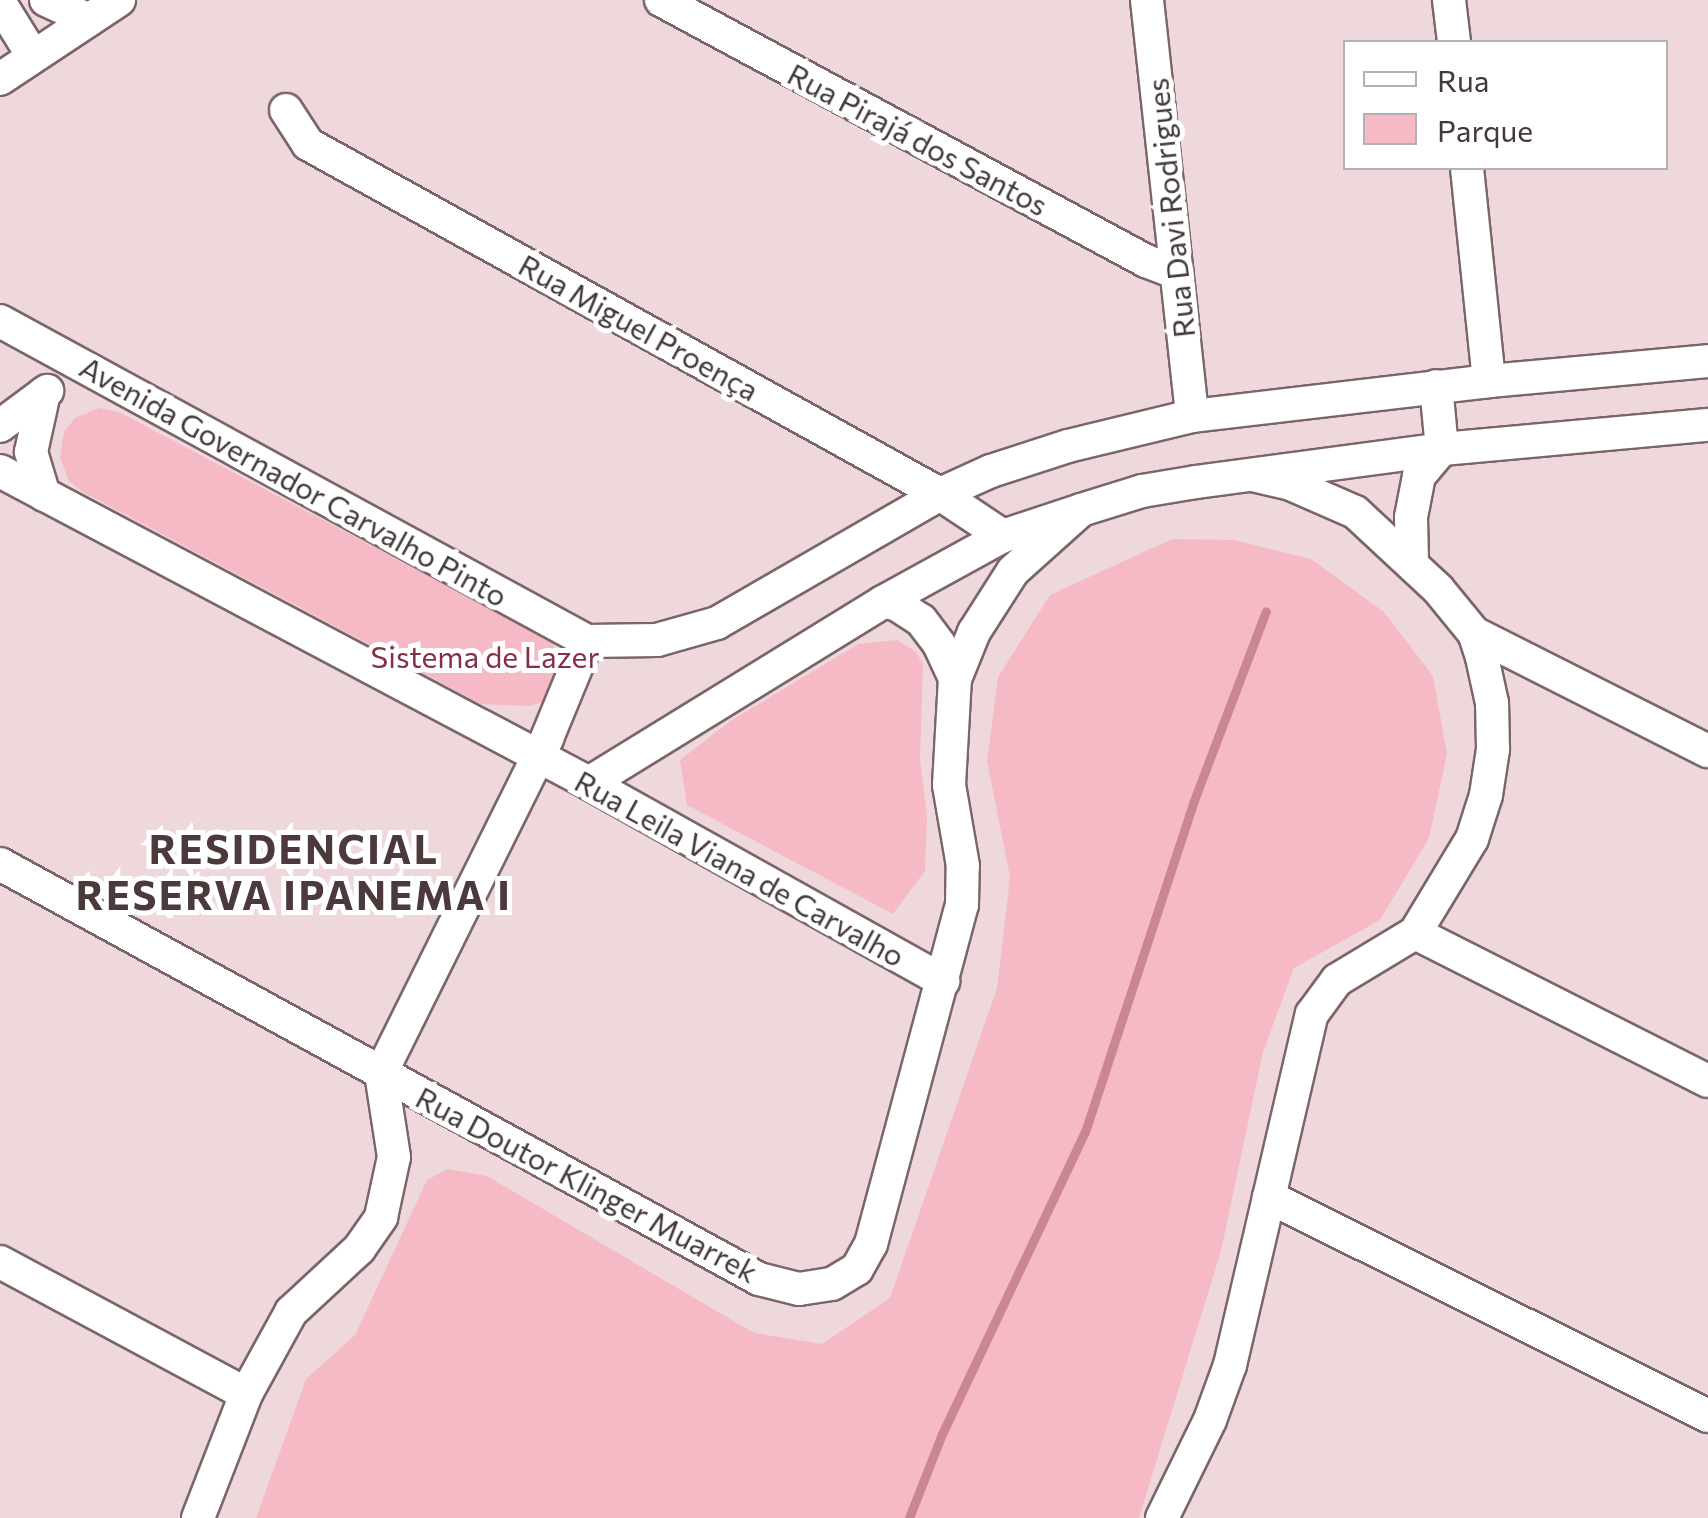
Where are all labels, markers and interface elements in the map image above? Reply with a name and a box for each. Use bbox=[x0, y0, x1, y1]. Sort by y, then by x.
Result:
legend bbox=[1343, 40, 1668, 170]
street label: Rua Pirajá dos Santos bbox=[782, 55, 1054, 223]
text: Rua bbox=[1437, 61, 1489, 98]
street label: Rua Davi Rodrigues bbox=[1138, 76, 1202, 340]
text: Parque bbox=[1437, 111, 1533, 148]
street label: Rua Miguel Proença bbox=[513, 246, 765, 408]
street label: Avenida Governador Carvalho Pinto bbox=[74, 348, 514, 614]
park label: Sistema de Lazer bbox=[371, 638, 599, 674]
street label: Rua Leila Viana de Carvalho bbox=[569, 762, 911, 974]
district label: RESIDENCIAL RESERVA IPANEMA I bbox=[76, 824, 512, 918]
street label: Rua Doutor Klinger Muarrek bbox=[410, 1079, 764, 1289]

